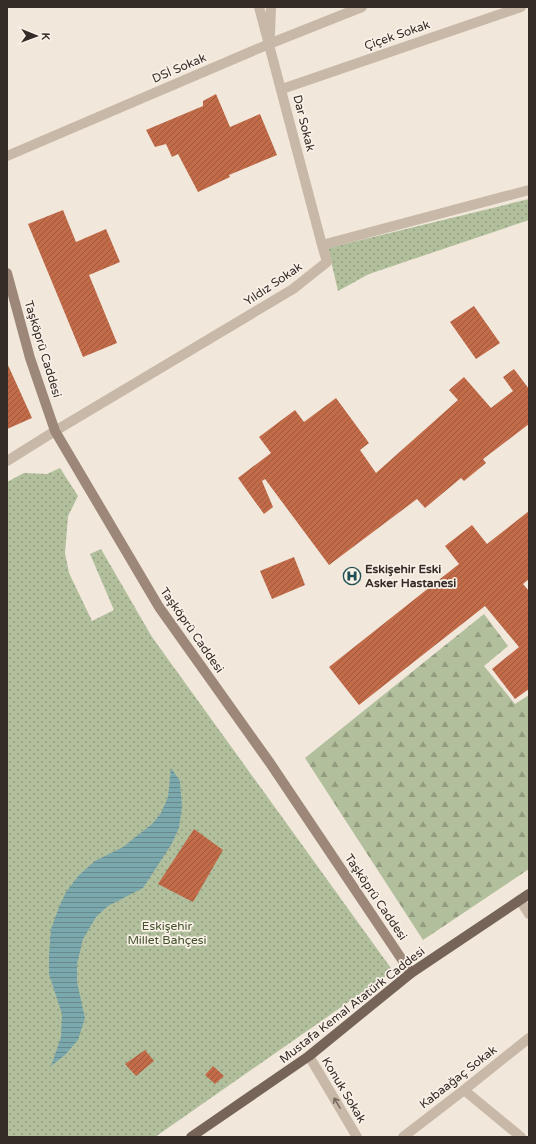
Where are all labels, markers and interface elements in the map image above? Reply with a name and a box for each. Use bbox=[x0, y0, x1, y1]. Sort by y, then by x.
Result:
north arrow bbox=[16, 16, 56, 56]
street label: Çiçek Sokak bbox=[362, 17, 432, 53]
text: K bbox=[39, 32, 52, 41]
street label: DSİ Sokak bbox=[150, 50, 209, 86]
street label: Dar Sokak bbox=[290, 93, 318, 153]
street label: Yıldız Sokak bbox=[241, 259, 305, 308]
street label: Taşköprü Caddesi bbox=[22, 299, 64, 399]
place label: Eskişehir Eski Asker Hastanesi bbox=[365, 562, 456, 590]
hospital icon: Eskişehir Eski Asker Hastanesi bbox=[342, 566, 362, 586]
street label: Taşköprü Caddesi bbox=[157, 585, 227, 675]
street label: Taşköprü Caddesi bbox=[342, 851, 410, 943]
park label: Eskişehir Millet Bahçesi bbox=[127, 919, 207, 947]
street label: Mustafa Kemal Atatürk Caddesi bbox=[277, 944, 427, 1066]
street label: Kabaağaç Sokak bbox=[417, 1042, 500, 1111]
street label: Konuk Sokak bbox=[319, 1055, 369, 1126]
one-way arrow bbox=[332, 1097, 340, 1109]

